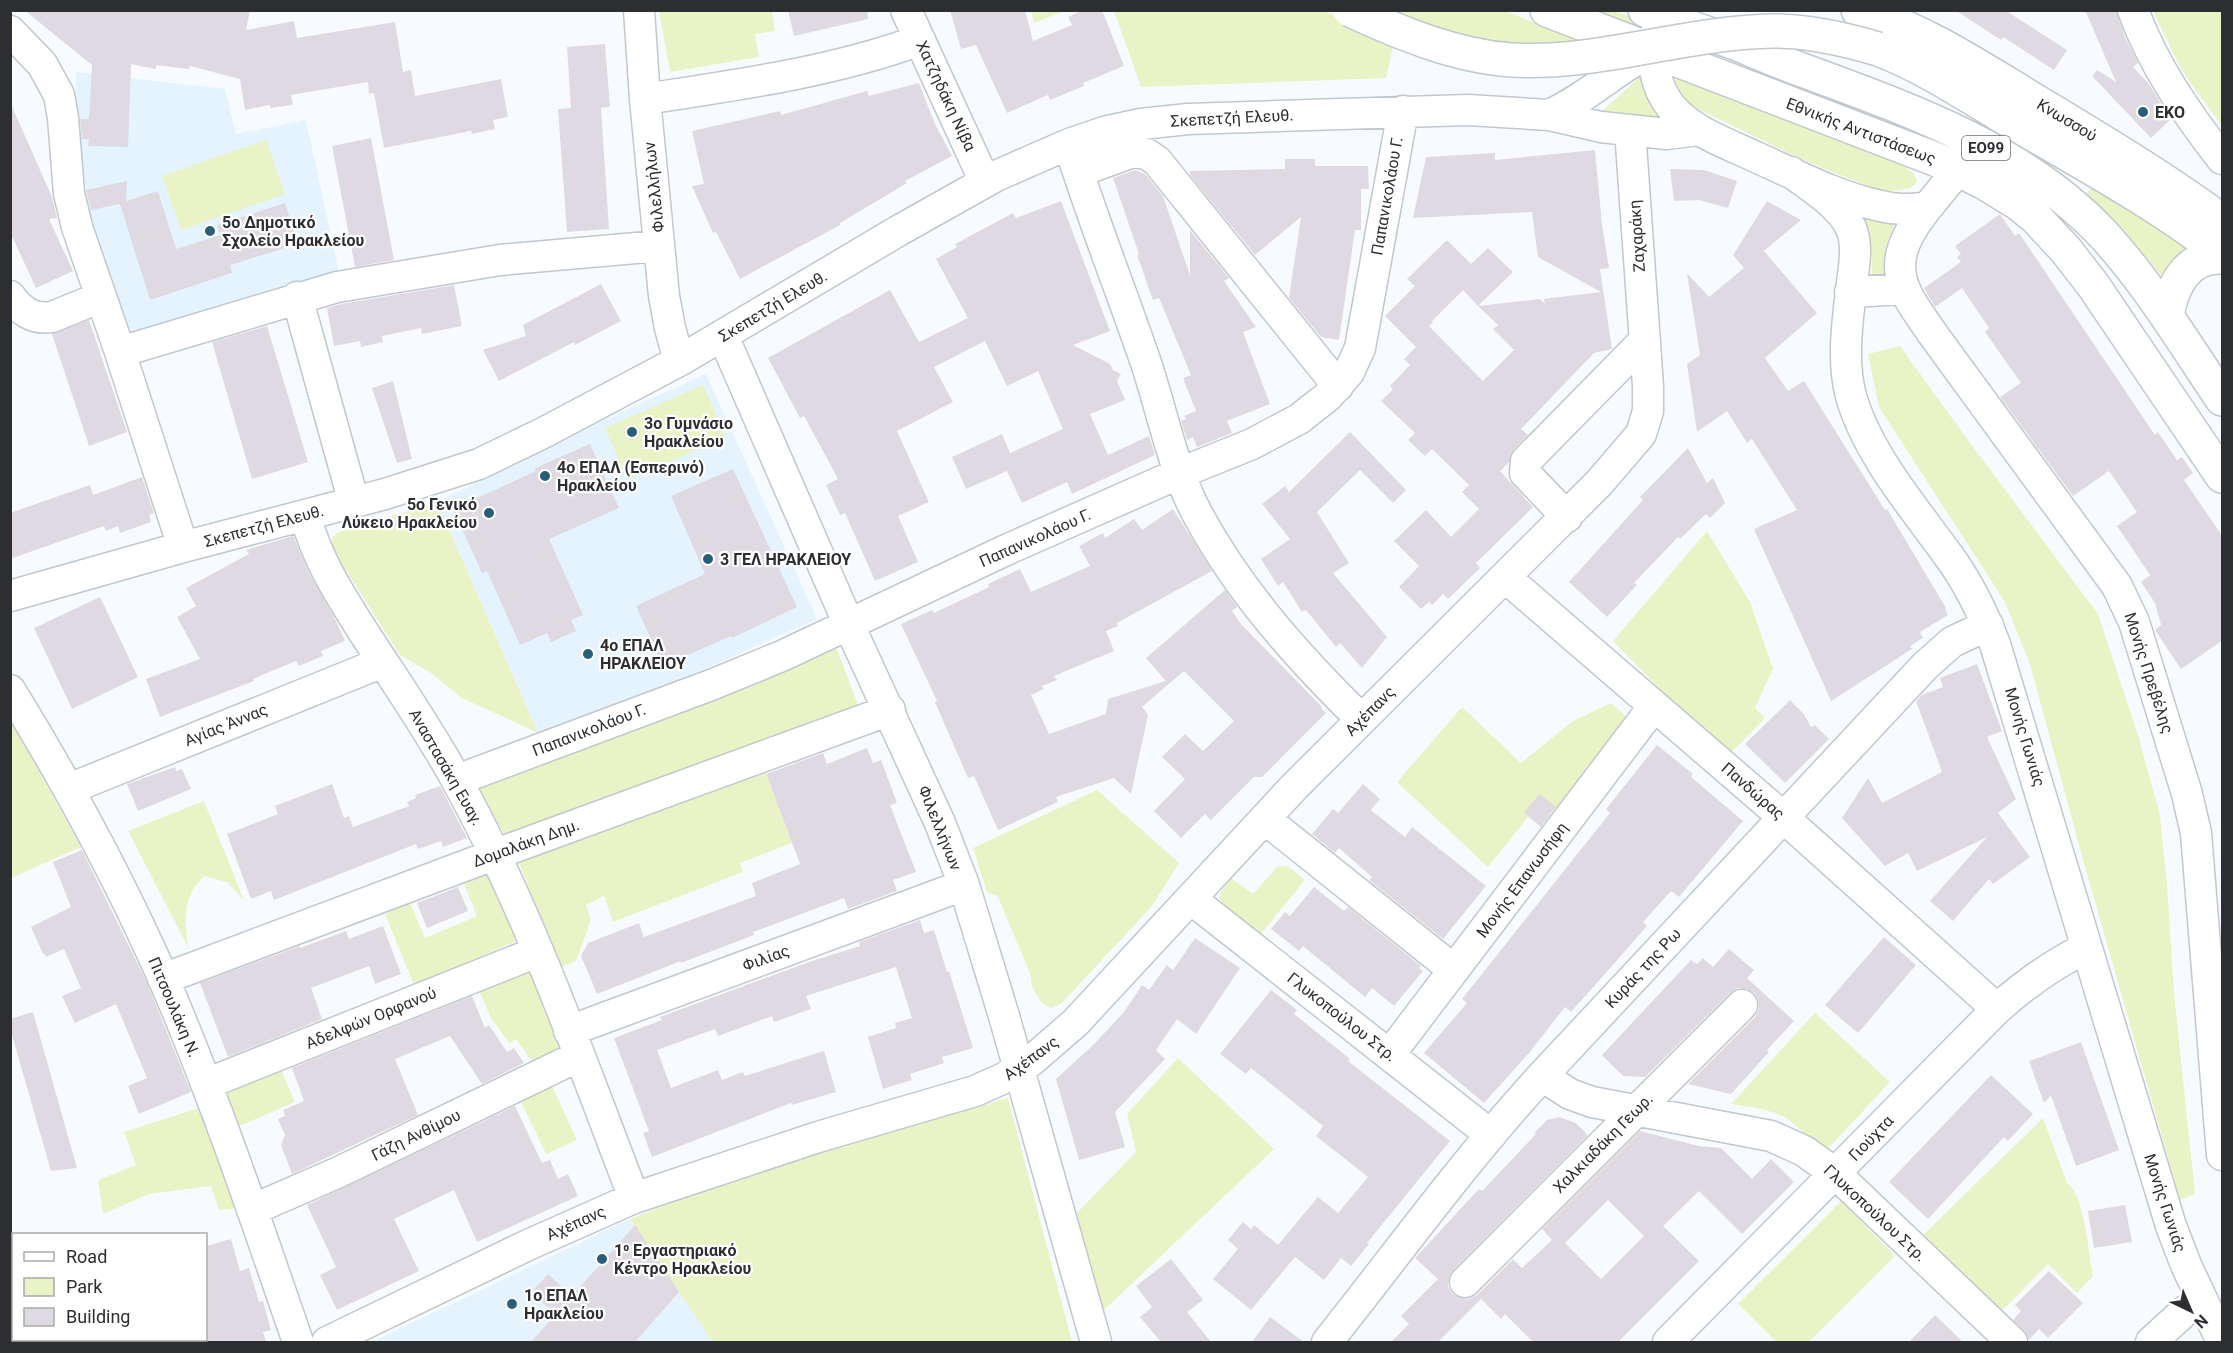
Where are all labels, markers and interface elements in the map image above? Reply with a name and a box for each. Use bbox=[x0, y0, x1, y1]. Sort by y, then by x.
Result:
street label: Χατζηδάκη Νίβα bbox=[912, 38, 980, 154]
street label: Εθνικής Αντιστάσεως bbox=[1783, 94, 1939, 168]
street label: Κνωσσού bbox=[2034, 95, 2100, 145]
place label: EKO bbox=[2155, 103, 2185, 122]
street label: Σκεπετζή Ελευθ. bbox=[1170, 105, 1294, 131]
marker: EKO bbox=[2136, 105, 2150, 119]
street label: Παπανικολάου Γ. bbox=[1367, 135, 1407, 257]
road number: ΕΟ99 bbox=[1962, 136, 2010, 160]
street label: Φιλελλήλων bbox=[640, 141, 668, 233]
street label: Ζαχαράκη bbox=[1625, 199, 1649, 273]
place label: 5ο Δημοτικό Σχολείο Ηρακλείου bbox=[222, 213, 365, 250]
marker: 5ο Δημοτικό Σχολείο Ηρακλείου bbox=[203, 224, 217, 238]
street label: Σκεπετζή Ελευθ. bbox=[715, 266, 831, 346]
place label: 3ο Γυμνάσιο Ηρακλείου bbox=[644, 414, 733, 451]
marker: 3ο Γυμνάσιο Ηρακλείου bbox=[625, 425, 639, 439]
place label: 4o ΕΠΑΛ (Εσπερινό) Ηρακλείου bbox=[557, 458, 704, 495]
marker: 4o ΕΠΑΛ (Εσπερινό) Ηρακλείου bbox=[538, 469, 552, 483]
place label: 5ο Γενικό Λύκειο Ηρακλείου bbox=[342, 495, 477, 532]
street label: Σκεπετζή Ελευθ. bbox=[202, 501, 326, 551]
street label: Παπανικολάου Γ. bbox=[976, 505, 1094, 571]
marker: 5ο Γενικό Λύκειο Ηρακλείου bbox=[482, 506, 496, 520]
place label: 3 ΓΕΛ ΗΡΑΚΛΕΙΟΥ bbox=[720, 550, 851, 569]
marker: 3 ΓΕΛ ΗΡΑΚΛΕΙΟΥ bbox=[701, 552, 715, 566]
street label: Μονής Πρεβέλης bbox=[2120, 610, 2178, 736]
place label: 4ο ΕΠΑΛ ΗΡΑΚΛΕΙΟΥ bbox=[600, 636, 686, 673]
marker: 4ο ΕΠΑΛ ΗΡΑΚΛΕΙΟΥ bbox=[581, 647, 595, 661]
street label: Αχέπανς bbox=[1341, 682, 1399, 740]
street label: Μονής Γωνιάς bbox=[2001, 685, 2049, 789]
street label: Αγίας Άννας bbox=[182, 700, 270, 750]
street label: Παπανικολάου Γ. bbox=[530, 700, 648, 760]
street label: Αναστασάκη Ευαγ. bbox=[405, 705, 487, 829]
street label: Πανδώρας bbox=[1718, 759, 1788, 823]
street label: Φιλελλήνων bbox=[914, 783, 966, 873]
street label: Δομαλάκη Δημ. bbox=[470, 815, 582, 871]
street label: Μονής Επανωσήφη bbox=[1472, 819, 1572, 941]
street label: Κυράς της Ρω bbox=[1601, 924, 1685, 1012]
street label: Φιλίας bbox=[740, 941, 792, 975]
street label: Πιτσουλάκη Ν. bbox=[144, 954, 204, 1060]
street label: Γλυκοπούλου Στρ. bbox=[1284, 968, 1400, 1066]
street label: Αδελφών Ορφανού bbox=[303, 983, 439, 1053]
street label: Αχέπανς bbox=[1000, 1032, 1062, 1084]
street label: Χαλκιαδάκη Γεωρ. bbox=[1549, 1089, 1657, 1197]
street label: Γάζη Ανθίμου bbox=[368, 1105, 464, 1165]
street label: Γιούχτα bbox=[1845, 1111, 1897, 1165]
street label: Μονής Γωνιάς bbox=[2140, 1151, 2190, 1255]
street label: Γλυκοπούλου Στρ. bbox=[1820, 1161, 1930, 1265]
street label: Αχέπανς bbox=[543, 1202, 609, 1244]
legend bbox=[12, 1233, 207, 1341]
place label: 1⁰ Εργαστηριακό Κέντρο Ηρακλείου bbox=[614, 1241, 752, 1278]
text: Road bbox=[66, 1246, 107, 1267]
marker: 1⁰ Εργαστηριακό Κέντρο Ηρακλείου bbox=[595, 1252, 609, 1266]
text: Park bbox=[66, 1276, 103, 1297]
north arrow bbox=[2161, 1281, 2221, 1341]
place label: 1ο ΕΠΑΛ Ηρακλείου bbox=[524, 1286, 604, 1323]
marker: 1ο ΕΠΑΛ Ηρακλείου bbox=[505, 1297, 519, 1311]
text: Building bbox=[66, 1306, 130, 1327]
text: N bbox=[2190, 1311, 2212, 1332]

